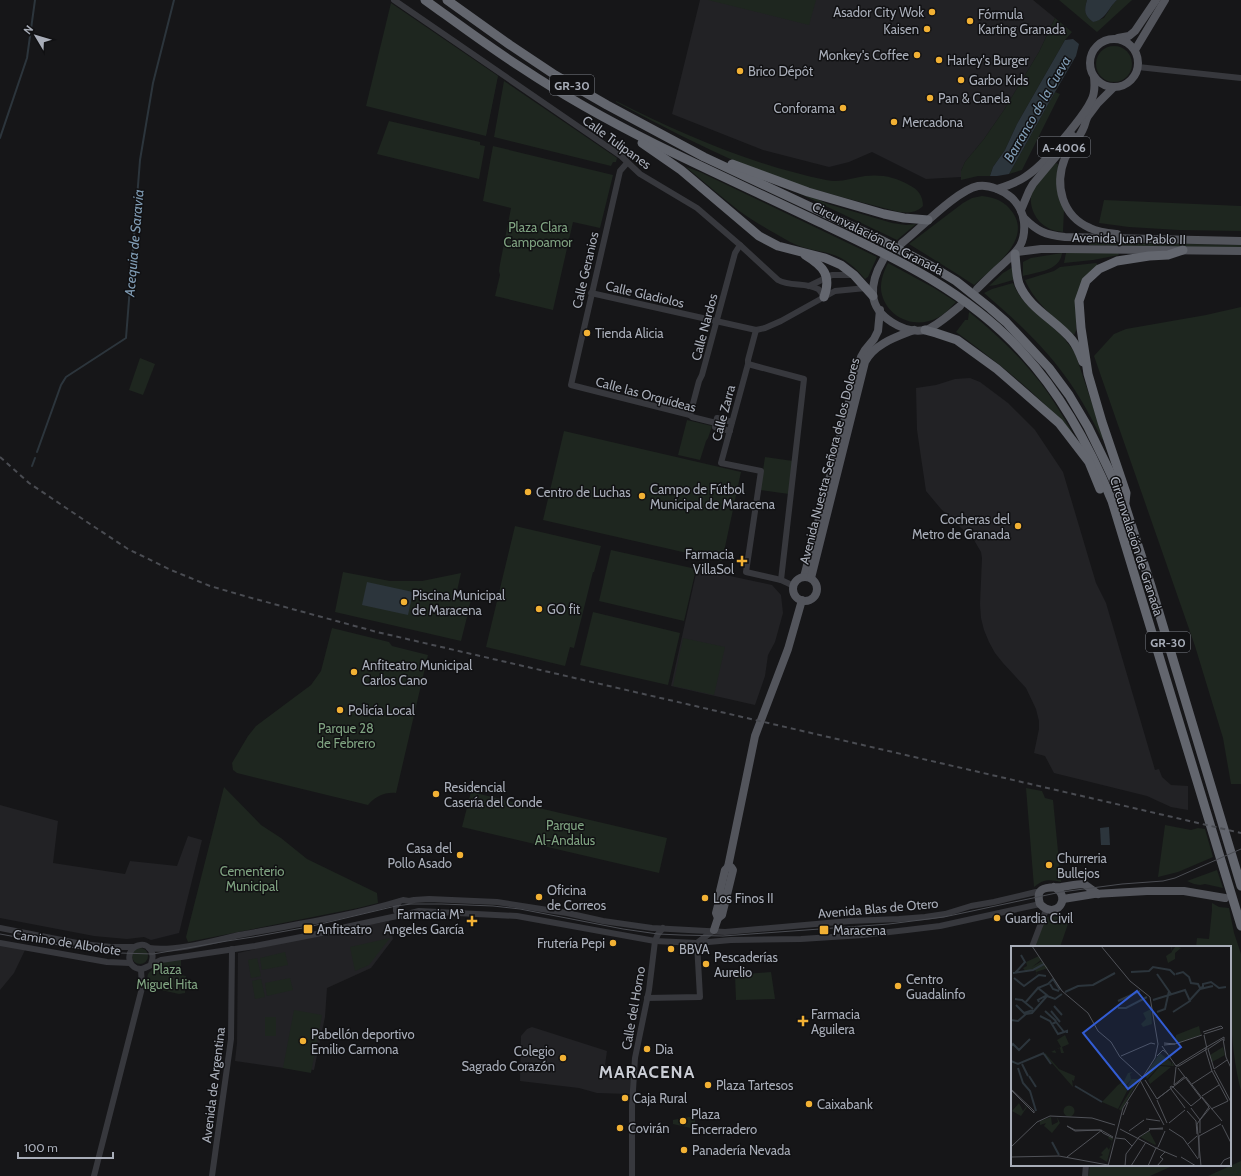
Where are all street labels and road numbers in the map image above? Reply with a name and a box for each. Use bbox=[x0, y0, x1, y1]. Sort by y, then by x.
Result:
road number: GR-30 bbox=[550, 75, 594, 95]
street label: Calle Tulipanes bbox=[579, 112, 655, 173]
road number: A-4006 bbox=[1038, 137, 1090, 157]
street label: Circunvalación de Granada bbox=[810, 198, 947, 278]
street label: Avenida Juan Pablo II bbox=[1072, 229, 1186, 247]
street label: Calle Geranios bbox=[568, 230, 602, 310]
street label: Calle Gladiolos bbox=[604, 277, 687, 311]
street label: Calle Nardos bbox=[687, 291, 721, 362]
street label: Avenida Nuestra Señora de los Dolores bbox=[796, 356, 863, 566]
street label: Calle las Orquídeas bbox=[594, 373, 699, 415]
street label: Calle Zarra bbox=[708, 382, 738, 443]
street label: Circunvalación de Granada bbox=[1107, 474, 1167, 618]
road number: GR-30 bbox=[1146, 632, 1190, 652]
street label: Avenida Blas de Otero bbox=[817, 895, 939, 921]
street label: Camino de Albolote bbox=[12, 926, 122, 958]
street label: Calle del Horno bbox=[618, 965, 648, 1051]
street label: Avenida de Argentina bbox=[198, 1025, 228, 1144]

